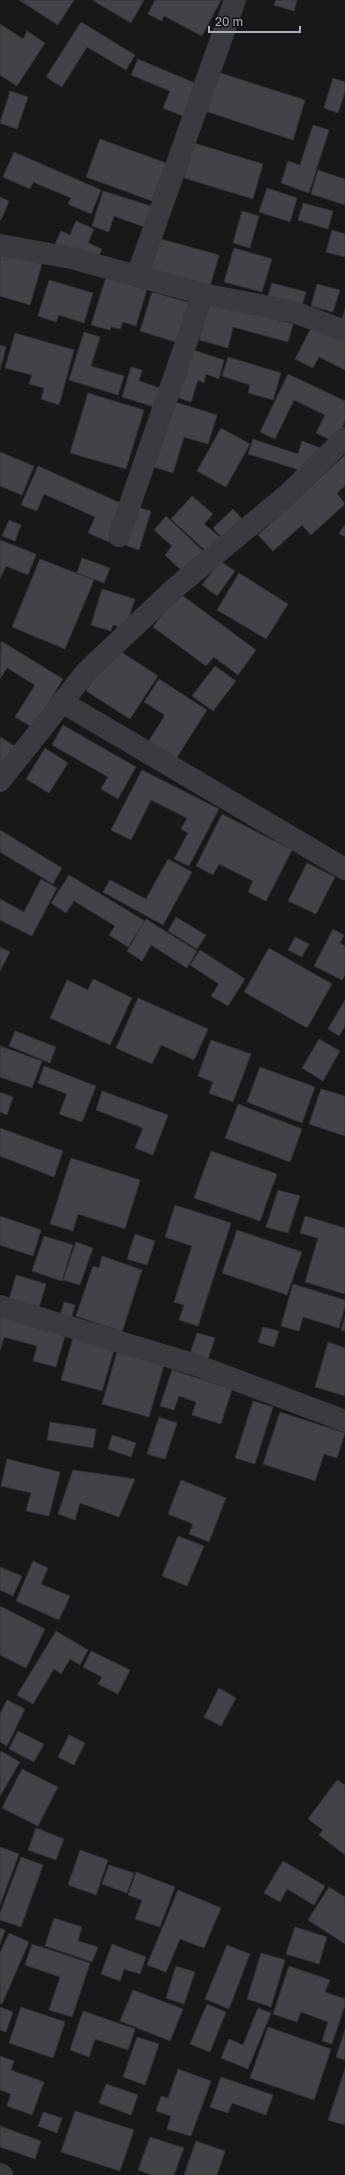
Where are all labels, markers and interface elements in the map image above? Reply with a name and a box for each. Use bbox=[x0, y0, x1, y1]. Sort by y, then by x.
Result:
scale bar bbox=[209, 8, 300, 34]
text: 20 m bbox=[215, 14, 243, 29]

